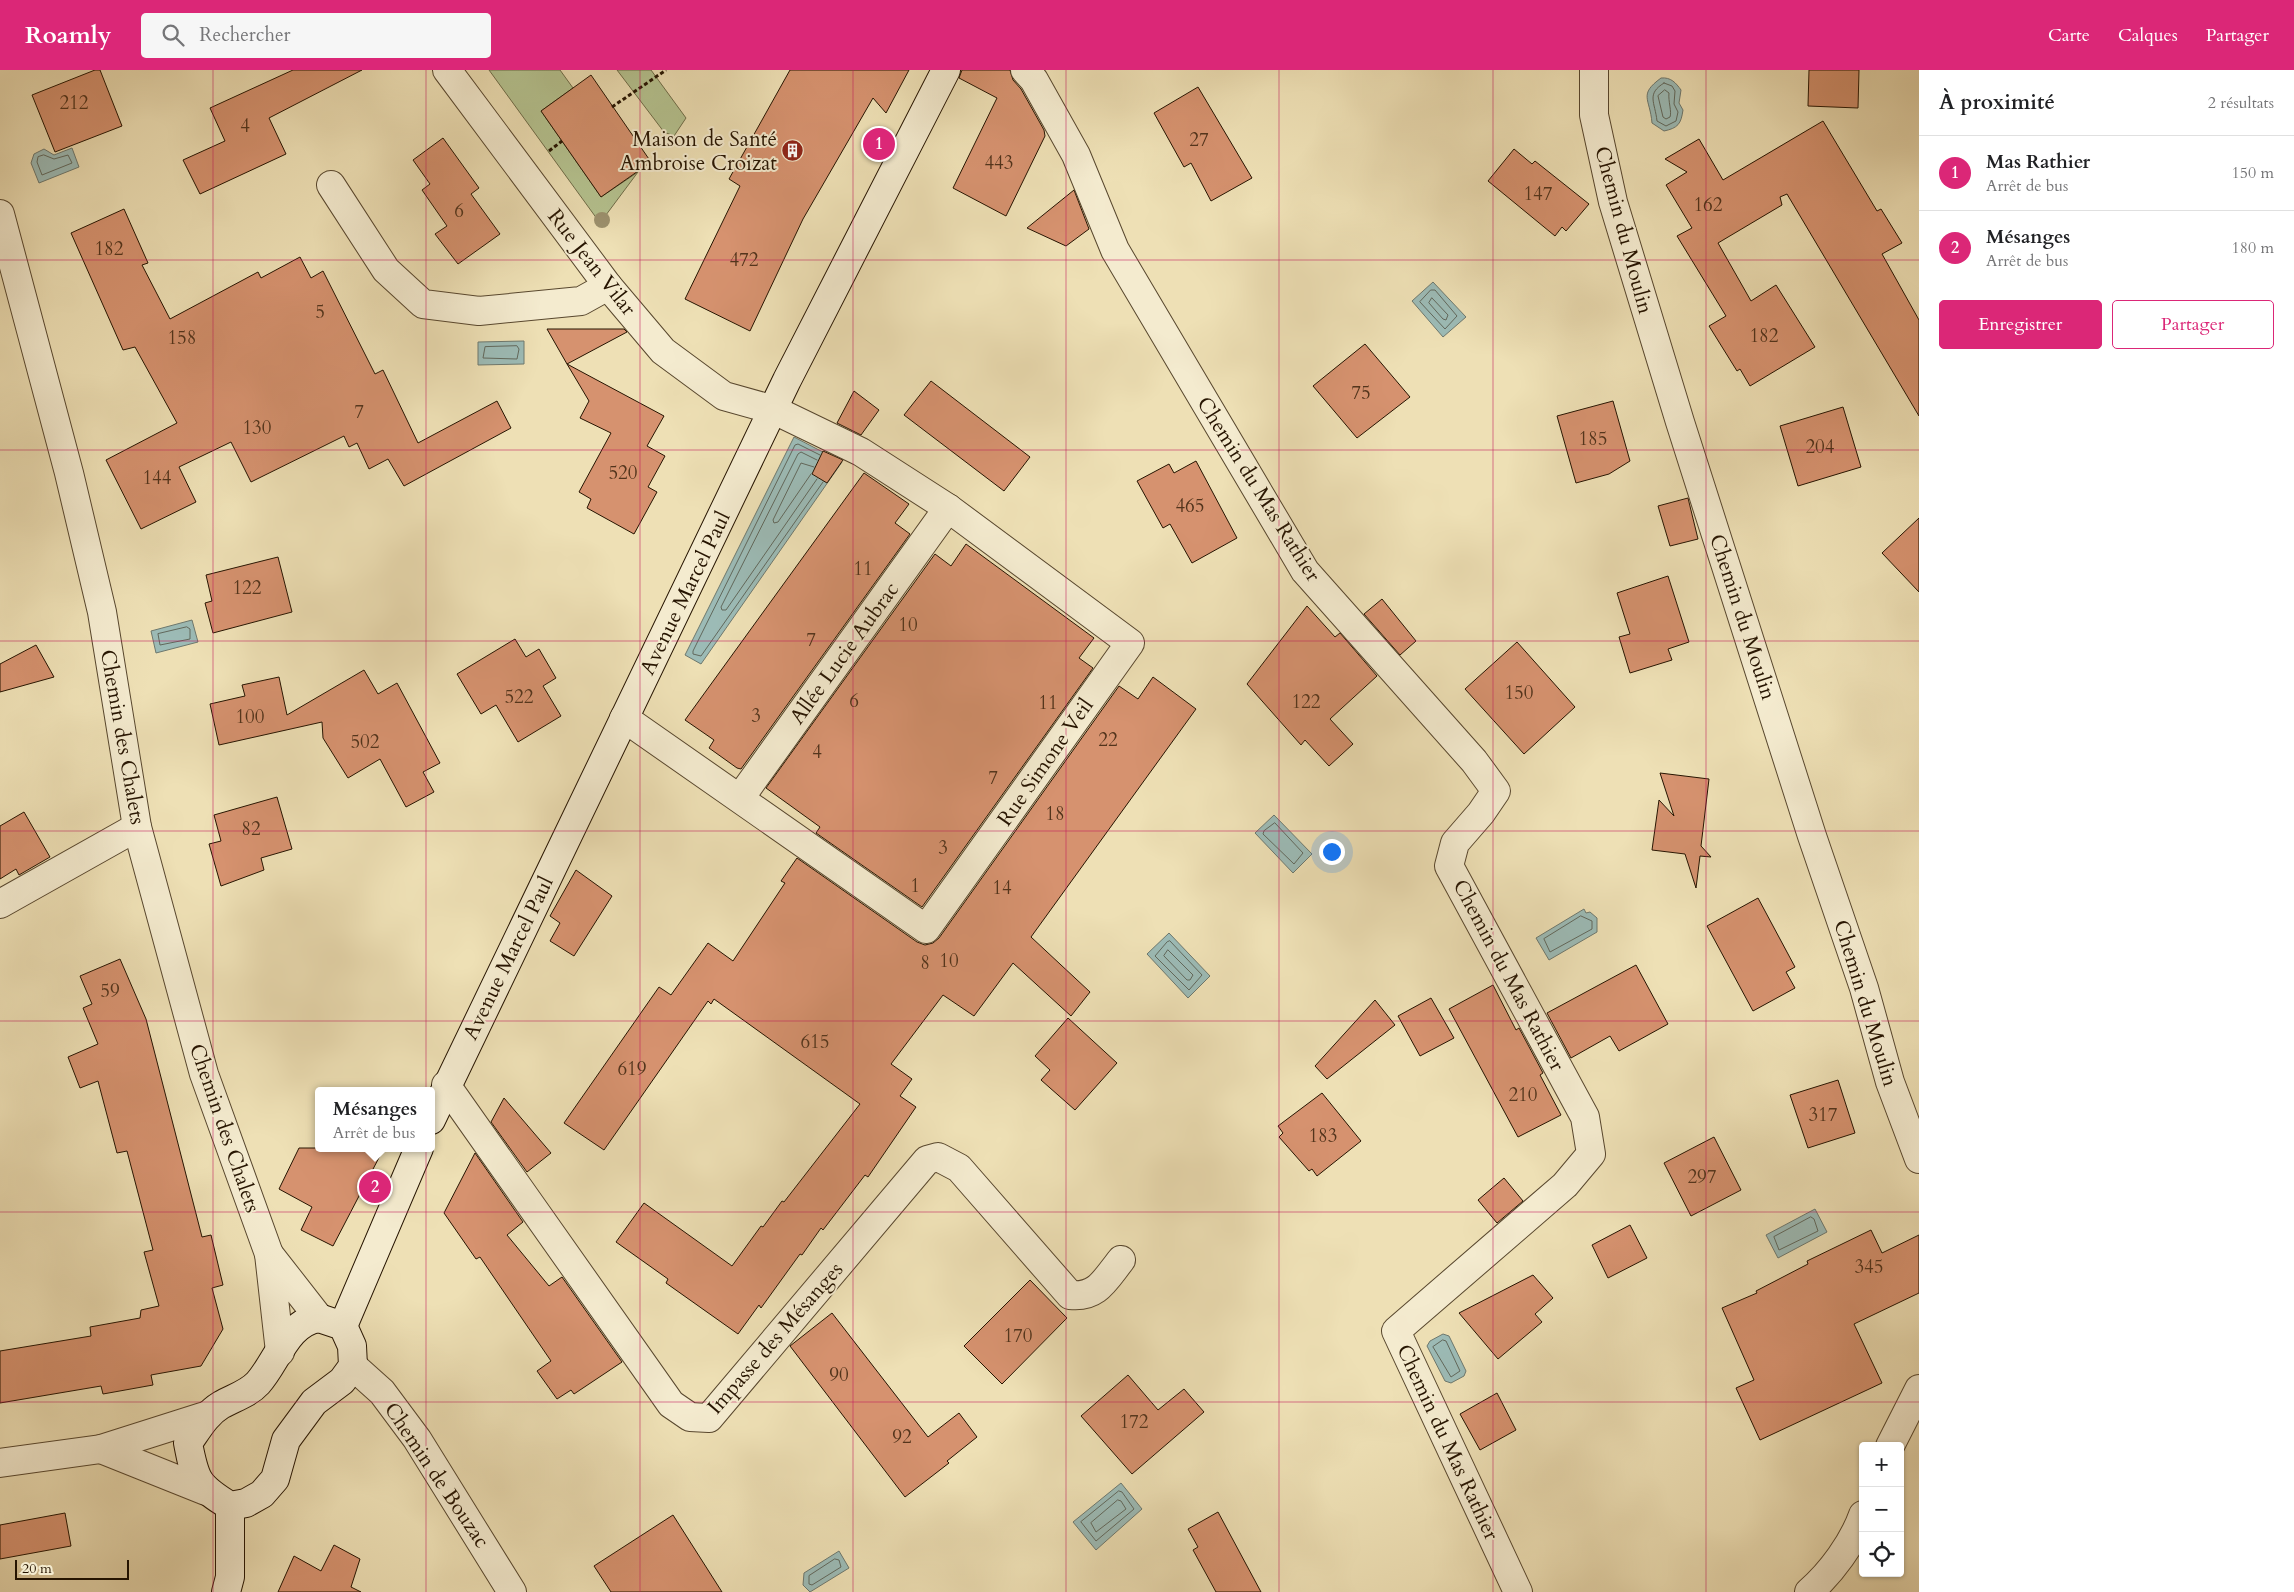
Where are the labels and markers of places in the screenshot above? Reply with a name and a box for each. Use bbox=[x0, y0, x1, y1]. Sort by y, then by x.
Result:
place label: Maison de Santé Ambroise Croizat bbox=[620, 125, 777, 178]
pin: 1 bbox=[863, 125, 895, 163]
building icon: Maison de Santé Ambroise Croizat bbox=[781, 139, 805, 163]
pin: 2 bbox=[359, 1168, 391, 1206]

